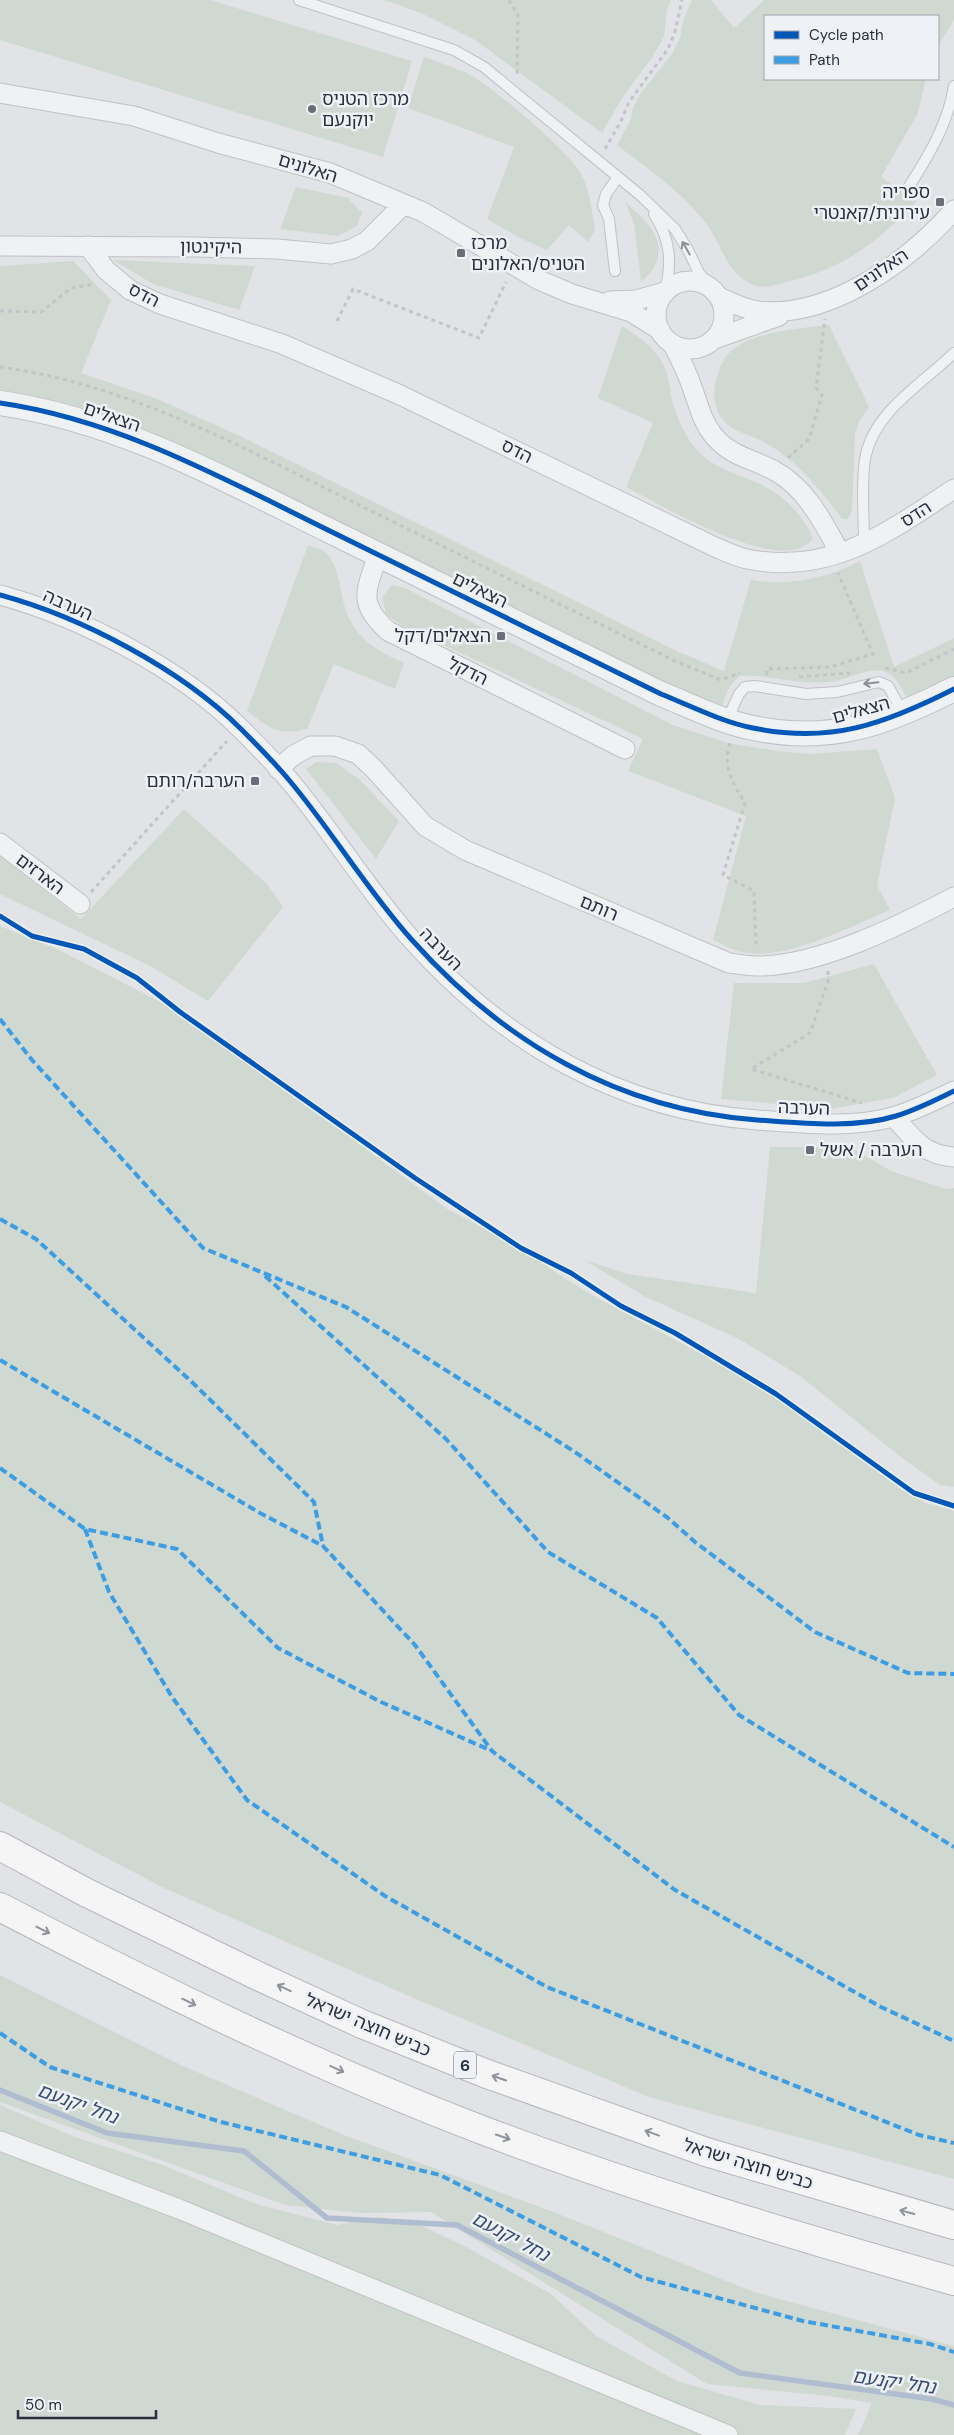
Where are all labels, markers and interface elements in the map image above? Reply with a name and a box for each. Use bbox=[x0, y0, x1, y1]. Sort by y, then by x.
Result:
legend bbox=[764, 15, 939, 80]
text: Cycle path bbox=[809, 25, 884, 45]
text: Path bbox=[809, 50, 840, 70]
place label: מרכז הטניס יוקנעם bbox=[322, 87, 409, 132]
marker: מרכז הטניס יוקנעם bbox=[306, 103, 318, 115]
street label: האלונים bbox=[275, 148, 341, 188]
place label: ספריה עירונית/קאנטרי bbox=[814, 180, 930, 225]
marker: ספריה עירונית/קאנטרי bbox=[934, 196, 946, 208]
place label: מרכז הטניס/האלונים bbox=[471, 231, 585, 276]
street label: היקינטון bbox=[180, 234, 242, 260]
one-way arrow bbox=[681, 241, 691, 256]
street label: האלונים bbox=[849, 243, 913, 297]
marker: מרכז הטניס/האלונים bbox=[455, 247, 467, 259]
street label: הדס bbox=[124, 277, 164, 313]
street label: הצאלים bbox=[80, 396, 144, 438]
street label: הדס bbox=[497, 433, 537, 469]
street label: הדס bbox=[896, 495, 936, 533]
street label: הצאלים bbox=[448, 566, 512, 614]
street label: הערבה bbox=[39, 583, 97, 627]
place label: הצאלים/דקל bbox=[395, 624, 491, 648]
marker: הצאלים/דקל bbox=[495, 630, 507, 642]
street label: הדקל bbox=[444, 651, 492, 691]
one-way arrow bbox=[864, 679, 880, 688]
street label: הצאלים bbox=[829, 691, 893, 729]
place label: הערבה/רותם bbox=[146, 769, 245, 793]
marker: הערבה/רותם bbox=[249, 775, 261, 787]
street label: הארזים bbox=[11, 848, 69, 900]
street label: רותם bbox=[576, 889, 622, 927]
street label: הערבה bbox=[414, 922, 468, 976]
street label: הערבה bbox=[777, 1095, 831, 1121]
place label: הערבה / אשל bbox=[820, 1138, 922, 1162]
marker: הערבה / אשל bbox=[804, 1144, 816, 1156]
one-way arrow bbox=[36, 1925, 51, 1935]
one-way arrow bbox=[277, 1983, 292, 1992]
street label: כביש חוצה ישראל bbox=[301, 1988, 435, 2062]
one-way arrow bbox=[181, 1998, 196, 2007]
road number: 6 bbox=[454, 2052, 476, 2078]
one-way arrow bbox=[329, 2064, 344, 2074]
one-way arrow bbox=[491, 2073, 507, 2082]
water label: נחל יקנעם bbox=[34, 2077, 123, 2130]
one-way arrow bbox=[645, 2128, 660, 2137]
one-way arrow bbox=[495, 2133, 511, 2143]
street label: כביש חוצה ישראל bbox=[680, 2133, 816, 2195]
water label: נחל יקנעם bbox=[468, 2206, 555, 2268]
one-way arrow bbox=[899, 2207, 915, 2217]
water label: נחל יקנעם bbox=[851, 2363, 939, 2400]
scale bar bbox=[18, 2388, 155, 2420]
text: 50 m bbox=[25, 2395, 62, 2415]

